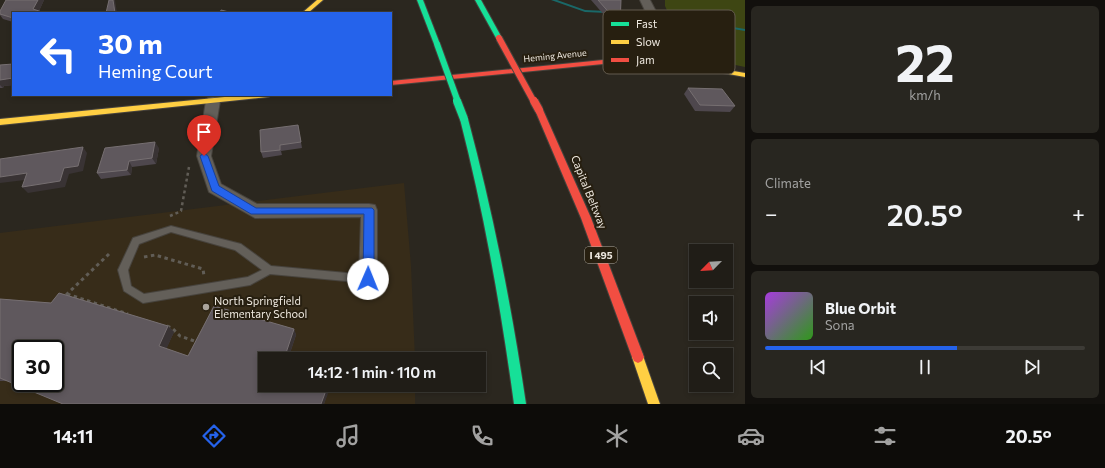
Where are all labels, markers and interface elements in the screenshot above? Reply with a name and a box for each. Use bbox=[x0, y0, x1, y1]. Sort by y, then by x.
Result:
legend bbox=[603, 10, 735, 74]
text: Fast bbox=[636, 17, 658, 30]
text: 30 m bbox=[98, 26, 163, 60]
icon: left bbox=[32, 28, 84, 80]
text: 22 bbox=[895, 29, 955, 93]
text: Slow bbox=[636, 35, 661, 48]
street label: Heming Avenue bbox=[523, 47, 587, 64]
text: Jam bbox=[636, 53, 655, 67]
text: Heming Court bbox=[98, 60, 213, 82]
text: km/h bbox=[909, 87, 941, 103]
pin bbox=[187, 115, 221, 156]
icon: arrive bbox=[193, 121, 215, 143]
street label: Capital Beltway bbox=[569, 153, 610, 231]
text: Climate bbox=[765, 175, 811, 191]
text: 20.5° bbox=[887, 195, 963, 232]
text: − bbox=[765, 200, 778, 227]
text: + bbox=[1072, 200, 1085, 227]
north arrow bbox=[689, 244, 733, 288]
map controls bbox=[689, 244, 733, 392]
road number: I 495 bbox=[585, 247, 617, 263]
position arrow bbox=[347, 258, 389, 300]
place label: North Springfield Elementary School bbox=[214, 294, 307, 320]
button: sound bbox=[689, 296, 733, 340]
text: Blue Orbit bbox=[825, 299, 896, 317]
marker: North Springfield Elementary School bbox=[201, 302, 211, 312]
text: Sona bbox=[825, 317, 855, 333]
speed limit sign: 30 bbox=[12, 340, 64, 392]
button: search bbox=[689, 348, 733, 392]
icon: previous bbox=[807, 356, 829, 378]
icon: pause bbox=[914, 356, 936, 378]
icon: next bbox=[1021, 356, 1043, 378]
text: 14:12 · 1 min · 110 m bbox=[308, 363, 436, 381]
icon: directions bbox=[200, 422, 228, 450]
icon: music bbox=[334, 422, 362, 450]
icon: phone bbox=[468, 422, 496, 450]
icon: climate bbox=[603, 422, 631, 450]
icon: car bbox=[737, 422, 765, 450]
icon: filters bbox=[871, 422, 899, 450]
text: 14:11 bbox=[53, 425, 93, 447]
text: 20.5° bbox=[1006, 425, 1052, 447]

